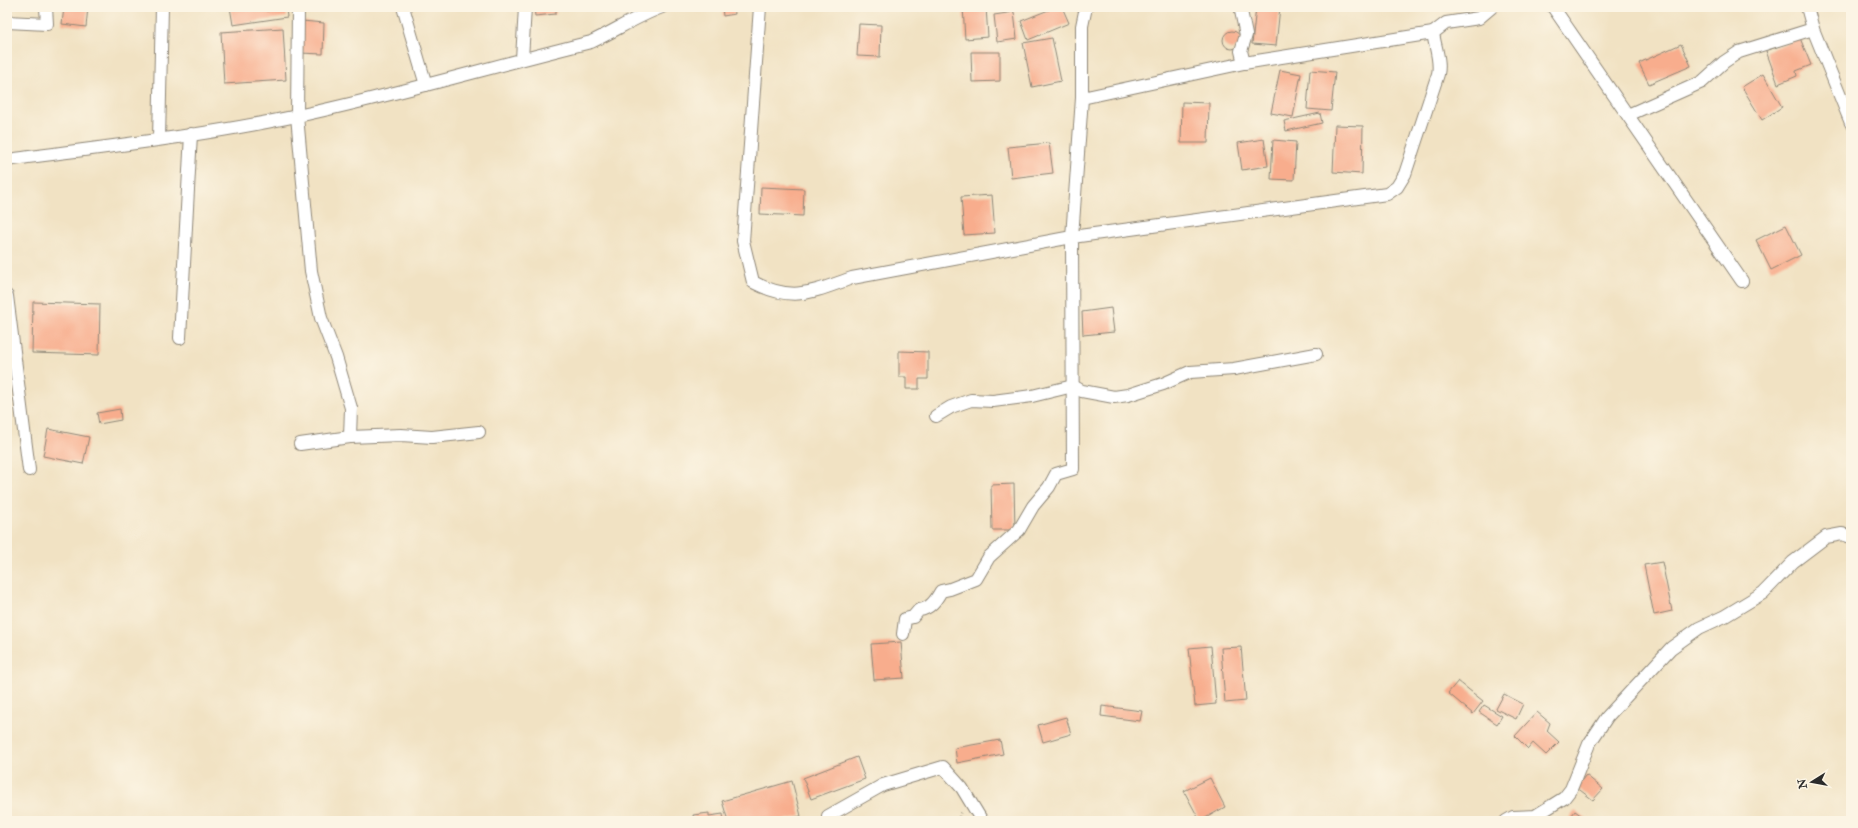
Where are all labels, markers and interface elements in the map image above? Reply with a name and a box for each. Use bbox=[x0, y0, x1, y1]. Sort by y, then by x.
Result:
north arrow bbox=[1792, 762, 1832, 802]
text: N bbox=[1795, 777, 1810, 791]

